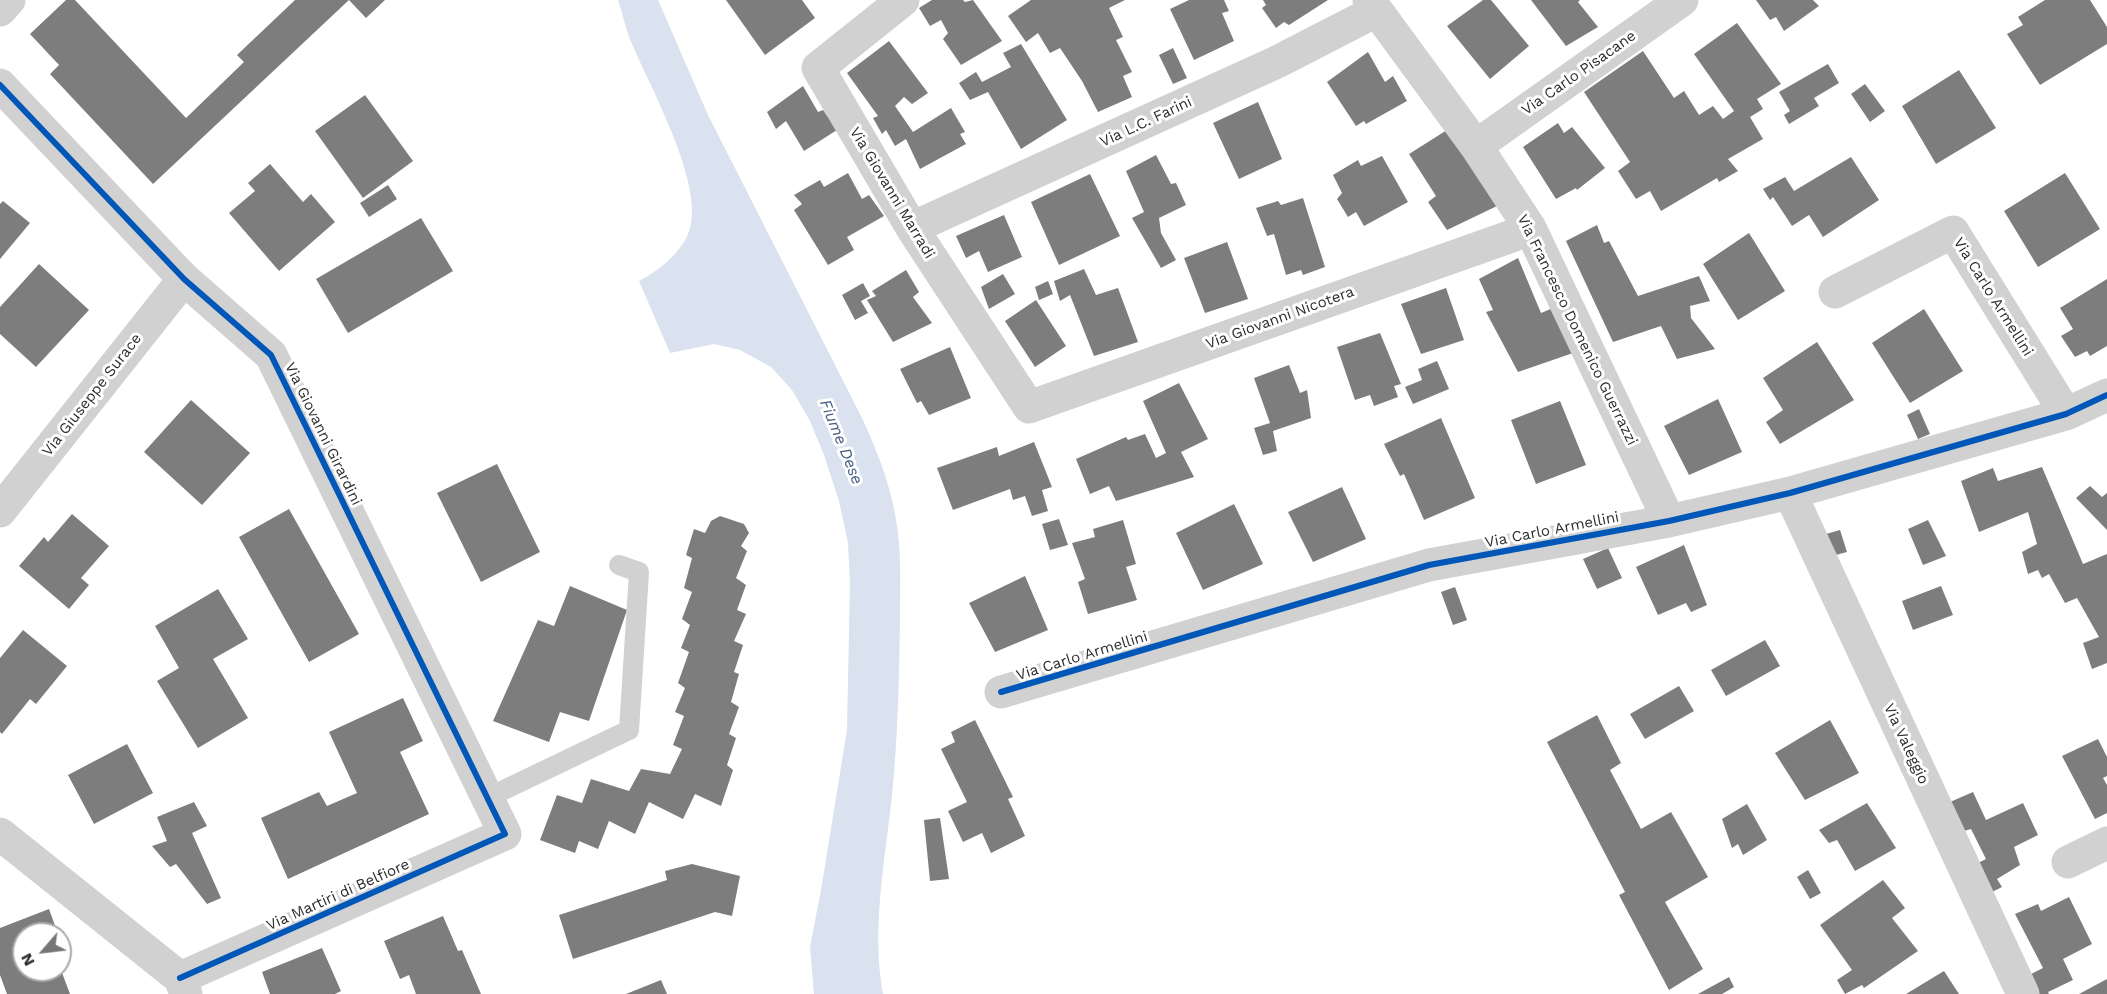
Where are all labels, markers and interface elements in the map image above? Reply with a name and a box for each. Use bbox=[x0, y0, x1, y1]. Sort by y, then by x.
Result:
street label: Via Carlo Pisacane bbox=[1518, 27, 1640, 119]
street label: Via L.C. Farini bbox=[1097, 93, 1195, 151]
street label: Via Giovanni Marradi bbox=[846, 124, 938, 262]
street label: Via Francesco Domenico Guerrazzi bbox=[1513, 212, 1641, 448]
street label: Via Carlo Armellini bbox=[1949, 234, 2037, 360]
street label: Via Giovanni Nicotera bbox=[1203, 283, 1357, 353]
street label: Via Giuseppe Surace bbox=[38, 330, 146, 460]
street label: Via Giovanni Girardini bbox=[281, 360, 365, 508]
water label: Fiume Dese bbox=[815, 397, 867, 487]
street label: Via Carlo Armellini bbox=[1483, 508, 1621, 552]
street label: Via Carlo Armellini bbox=[1014, 627, 1150, 685]
street label: Via Valeggio bbox=[1879, 701, 1933, 787]
street label: Via Martiri di Belfiore bbox=[264, 855, 412, 935]
north arrow bbox=[12, 922, 72, 982]
text: N bbox=[16, 950, 39, 969]

